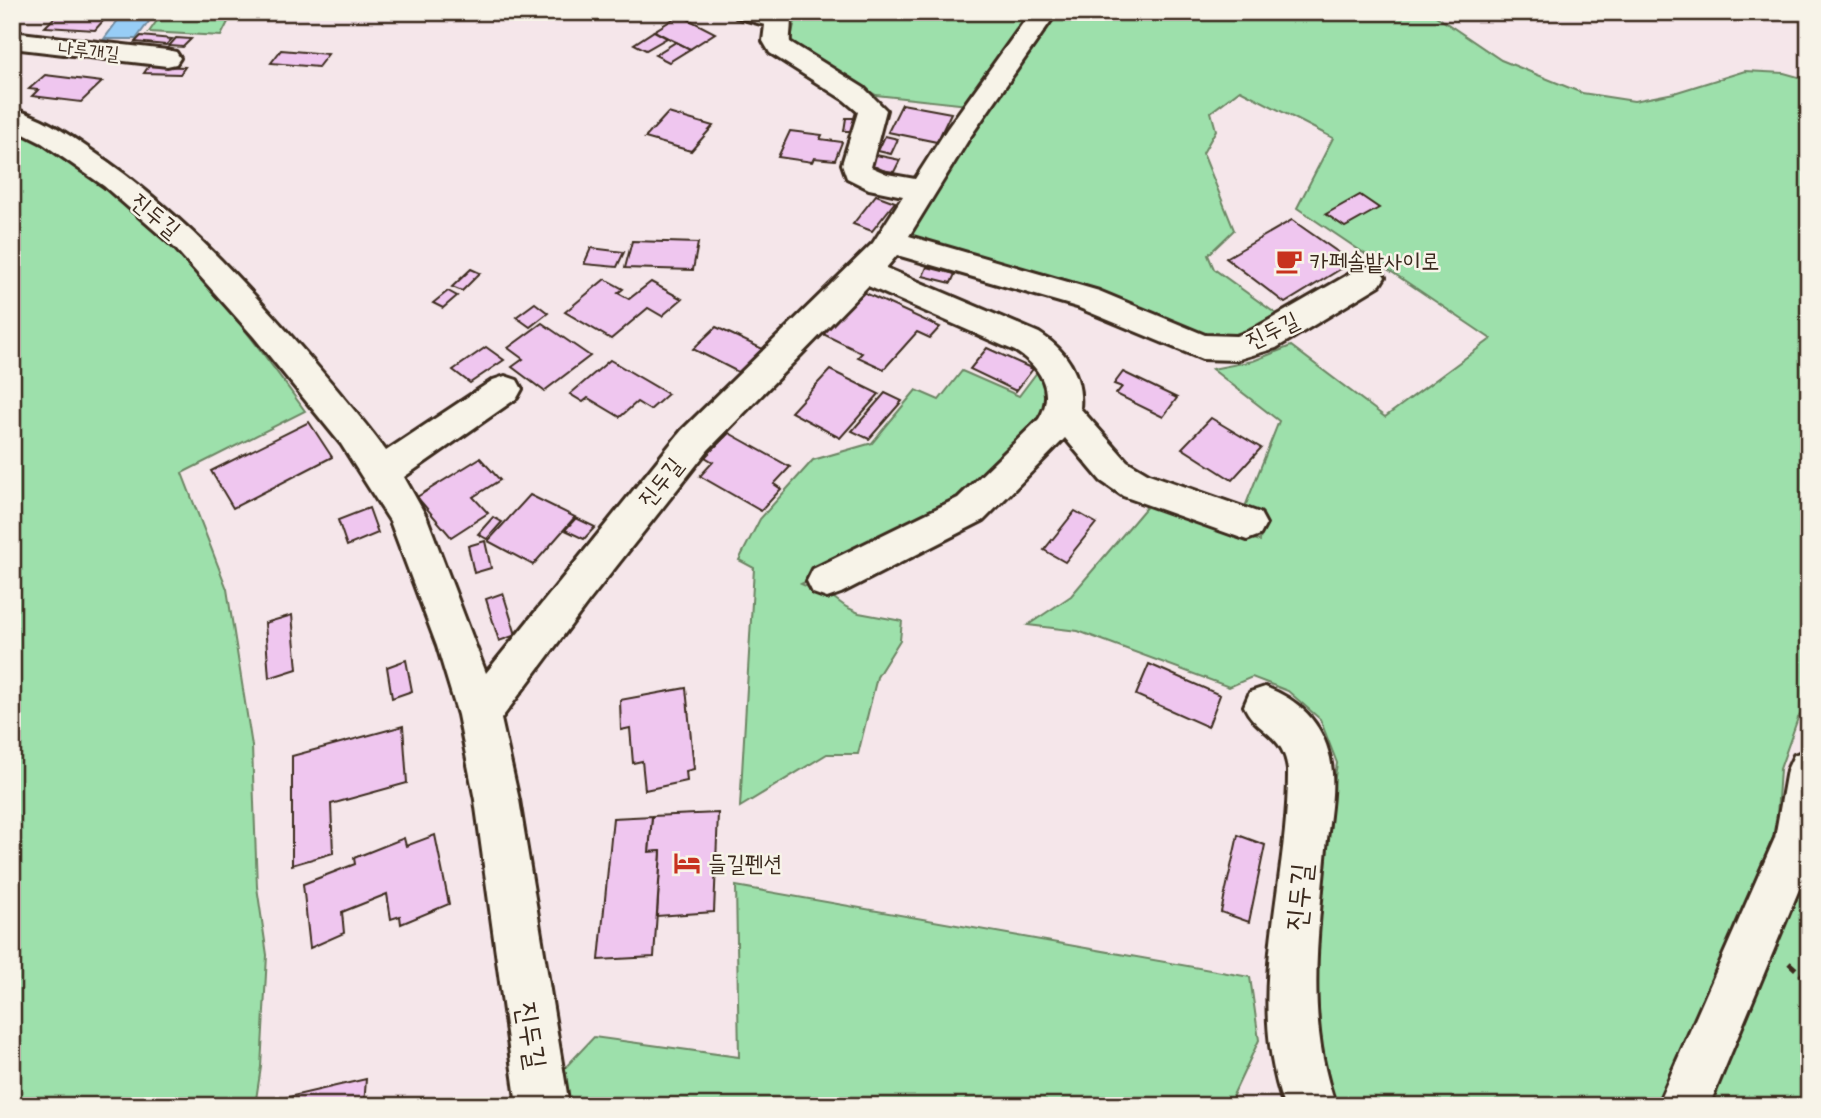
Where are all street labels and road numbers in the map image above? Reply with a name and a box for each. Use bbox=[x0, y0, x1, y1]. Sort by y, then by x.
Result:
street label: 나루개길 bbox=[57, 36, 121, 66]
street label: 진두길 bbox=[125, 186, 186, 244]
street label: 진두길 bbox=[1241, 305, 1304, 356]
street label: 진두길 bbox=[632, 452, 689, 513]
street label: 진두길 bbox=[1279, 862, 1320, 933]
street label: 진두길 bbox=[508, 999, 553, 1071]

